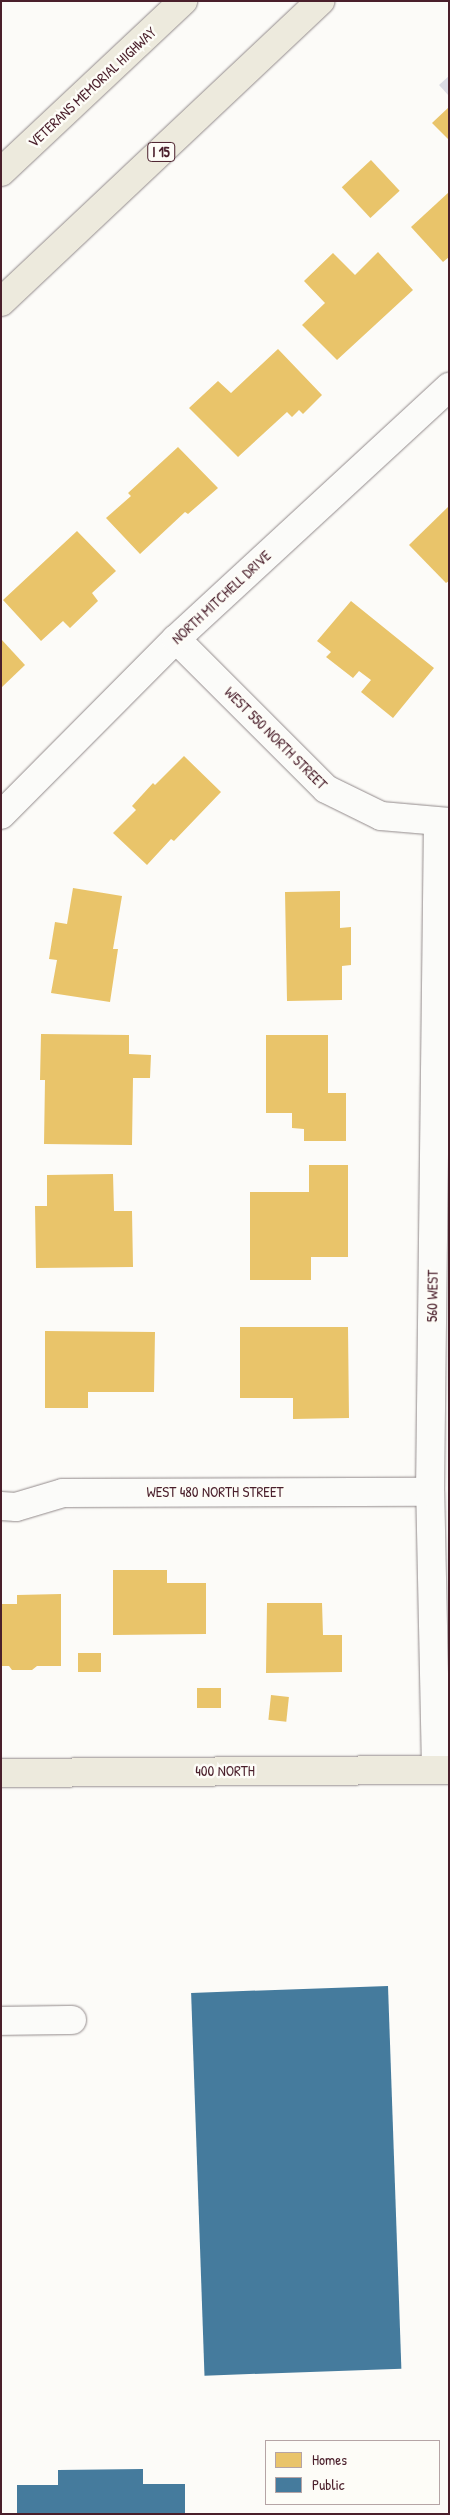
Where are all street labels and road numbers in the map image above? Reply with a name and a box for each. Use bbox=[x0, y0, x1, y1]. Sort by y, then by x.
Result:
street label: VETERANS MEMORIAL HIGHWAY bbox=[24, 23, 160, 151]
road number: I 15 bbox=[146, 140, 176, 163]
street label: NORTH MITCHELL DRIVE bbox=[168, 546, 274, 648]
street label: WEST 550 NORTH STREET bbox=[221, 683, 331, 793]
street label: 560 WEST bbox=[423, 1270, 441, 1322]
street label: WEST 480 NORTH STREET bbox=[146, 1483, 284, 1501]
street label: 400 NORTH bbox=[195, 1762, 255, 1780]

